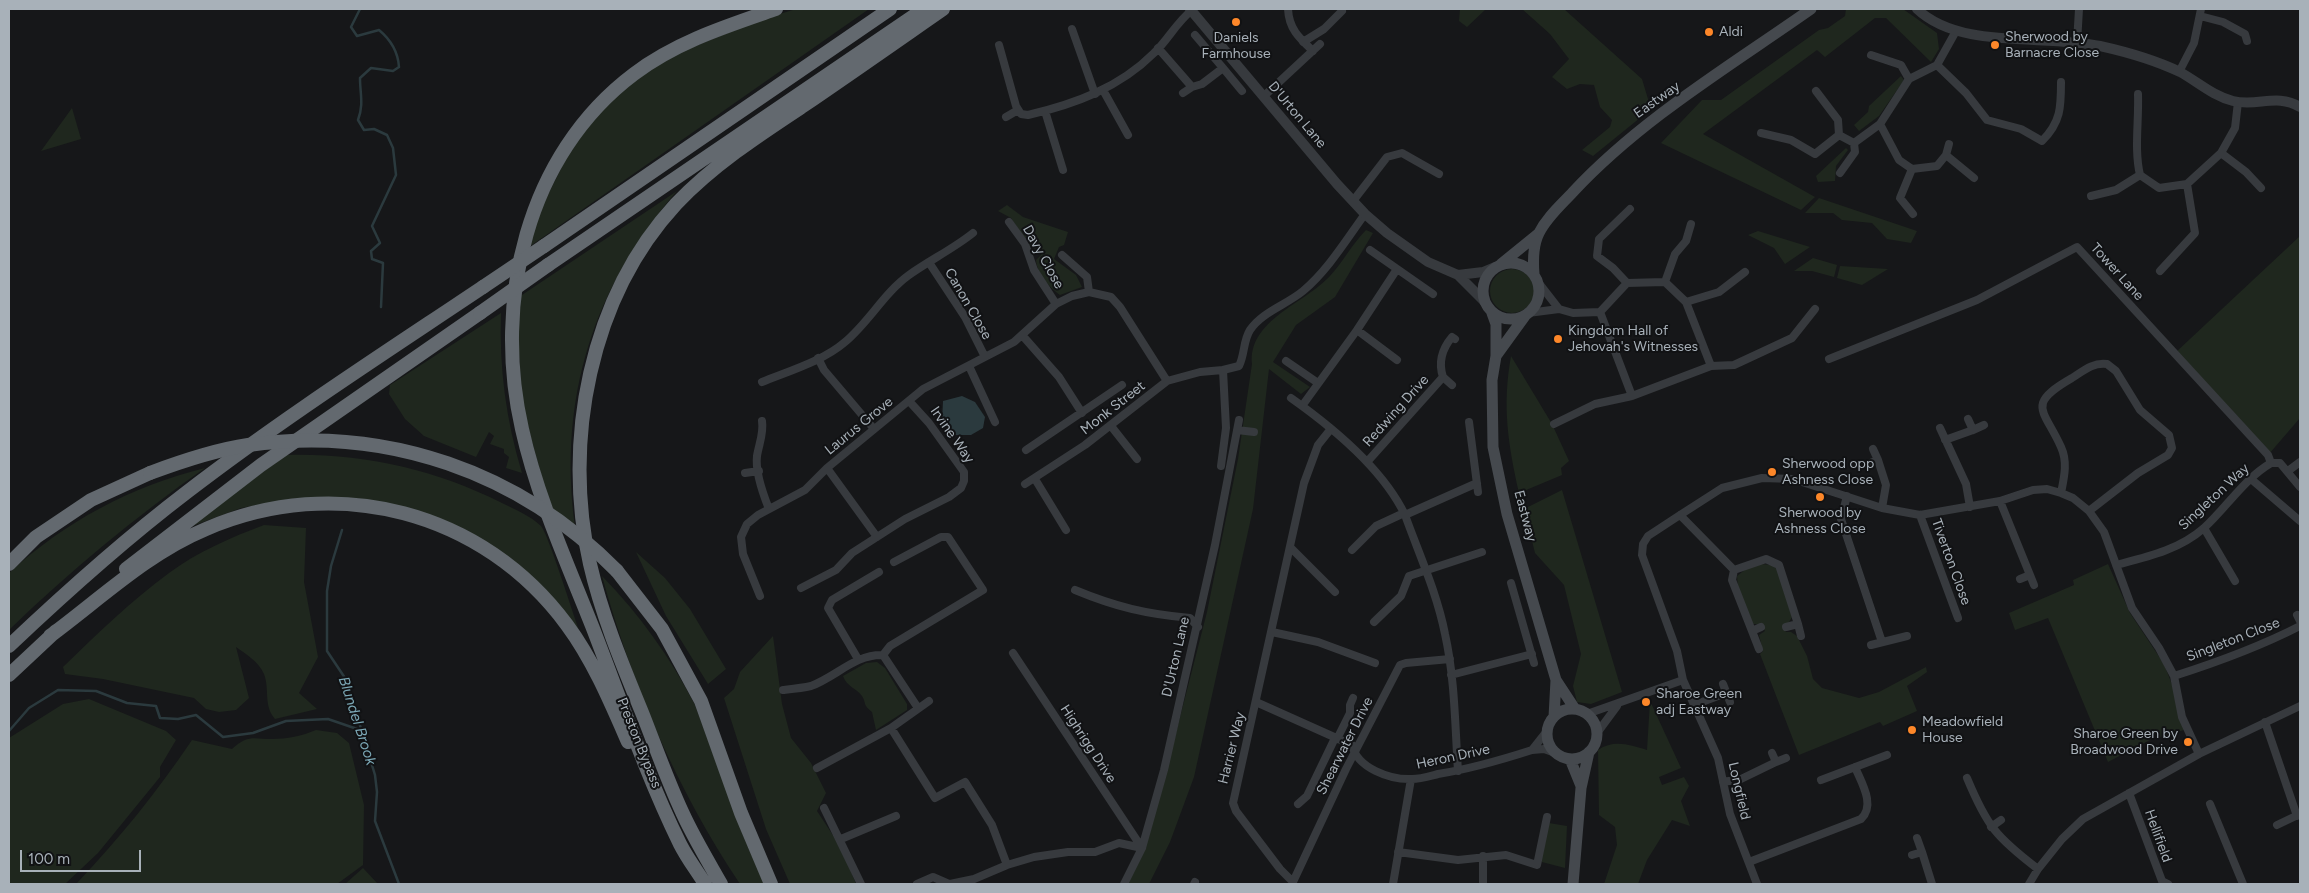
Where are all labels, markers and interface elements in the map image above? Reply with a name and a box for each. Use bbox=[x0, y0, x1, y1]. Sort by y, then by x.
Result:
marker: Daniels Farmhouse bbox=[1230, 16, 1242, 28]
place label: Aldi bbox=[1719, 24, 1743, 40]
marker: Aldi bbox=[1703, 26, 1715, 38]
place label: Sherwood by Barnacre Close bbox=[2005, 29, 2099, 62]
place label: Daniels Farmhouse bbox=[1201, 30, 1271, 62]
marker: Sherwood by Barnacre Close bbox=[1989, 39, 2001, 51]
street label: D'Urton Lane bbox=[1264, 78, 1330, 152]
street label: Eastway bbox=[1631, 78, 1683, 122]
street label: Davy Close bbox=[1019, 222, 1067, 292]
street label: Tower Lane bbox=[2087, 240, 2147, 304]
street label: Canon Close bbox=[941, 265, 995, 343]
place label: Kingdom Hall of Jehovah's Witnesses bbox=[1568, 323, 1698, 356]
marker: Kingdom Hall of Jehovah's Witnesses bbox=[1552, 333, 1564, 345]
street label: Redwing Drive bbox=[1359, 372, 1433, 450]
street label: Monk Street bbox=[1077, 378, 1149, 438]
street label: Laurus Grove bbox=[822, 393, 896, 459]
street label: Irvine Way bbox=[926, 403, 978, 467]
place label: Sherwood opp Ashness Close bbox=[1782, 456, 1874, 488]
street label: Singleton Way bbox=[2175, 460, 2253, 534]
marker: Sherwood opp Ashness Close bbox=[1766, 466, 1778, 478]
street label: Eastway bbox=[1510, 488, 1540, 544]
marker: Sherwood by Ashness Close bbox=[1814, 491, 1826, 503]
place label: Sherwood by Ashness Close bbox=[1774, 505, 1866, 538]
street label: Tiverton Close bbox=[1928, 517, 1974, 607]
street label: Singleton Close bbox=[2184, 614, 2282, 666]
street label: D'Urton Lane bbox=[1159, 615, 1193, 699]
water label: Blundel Brook bbox=[334, 674, 380, 768]
place label: Sharoe Green adj Eastway bbox=[1656, 686, 1742, 719]
street label: Shearwater Drive bbox=[1313, 694, 1377, 798]
street label: Preston Bypass bbox=[613, 695, 665, 791]
marker: Sharoe Green adj Eastway bbox=[1640, 696, 1652, 708]
street label: Highrigg Drive bbox=[1056, 702, 1120, 786]
street label: Harrier Way bbox=[1215, 710, 1249, 786]
place label: Meadowfield House bbox=[1922, 714, 2003, 746]
marker: Meadowfield House bbox=[1906, 724, 1918, 736]
place label: Sharoe Green by Broadwood Drive bbox=[2070, 726, 2178, 759]
marker: Sharoe Green by Broadwood Drive bbox=[2182, 736, 2194, 748]
street label: Heron Drive bbox=[1415, 741, 1491, 773]
street label: Longfield bbox=[1724, 760, 1754, 822]
street label: Hellifield bbox=[2141, 807, 2175, 865]
scale bar bbox=[22, 840, 144, 872]
text: 100 m bbox=[28, 850, 70, 868]

